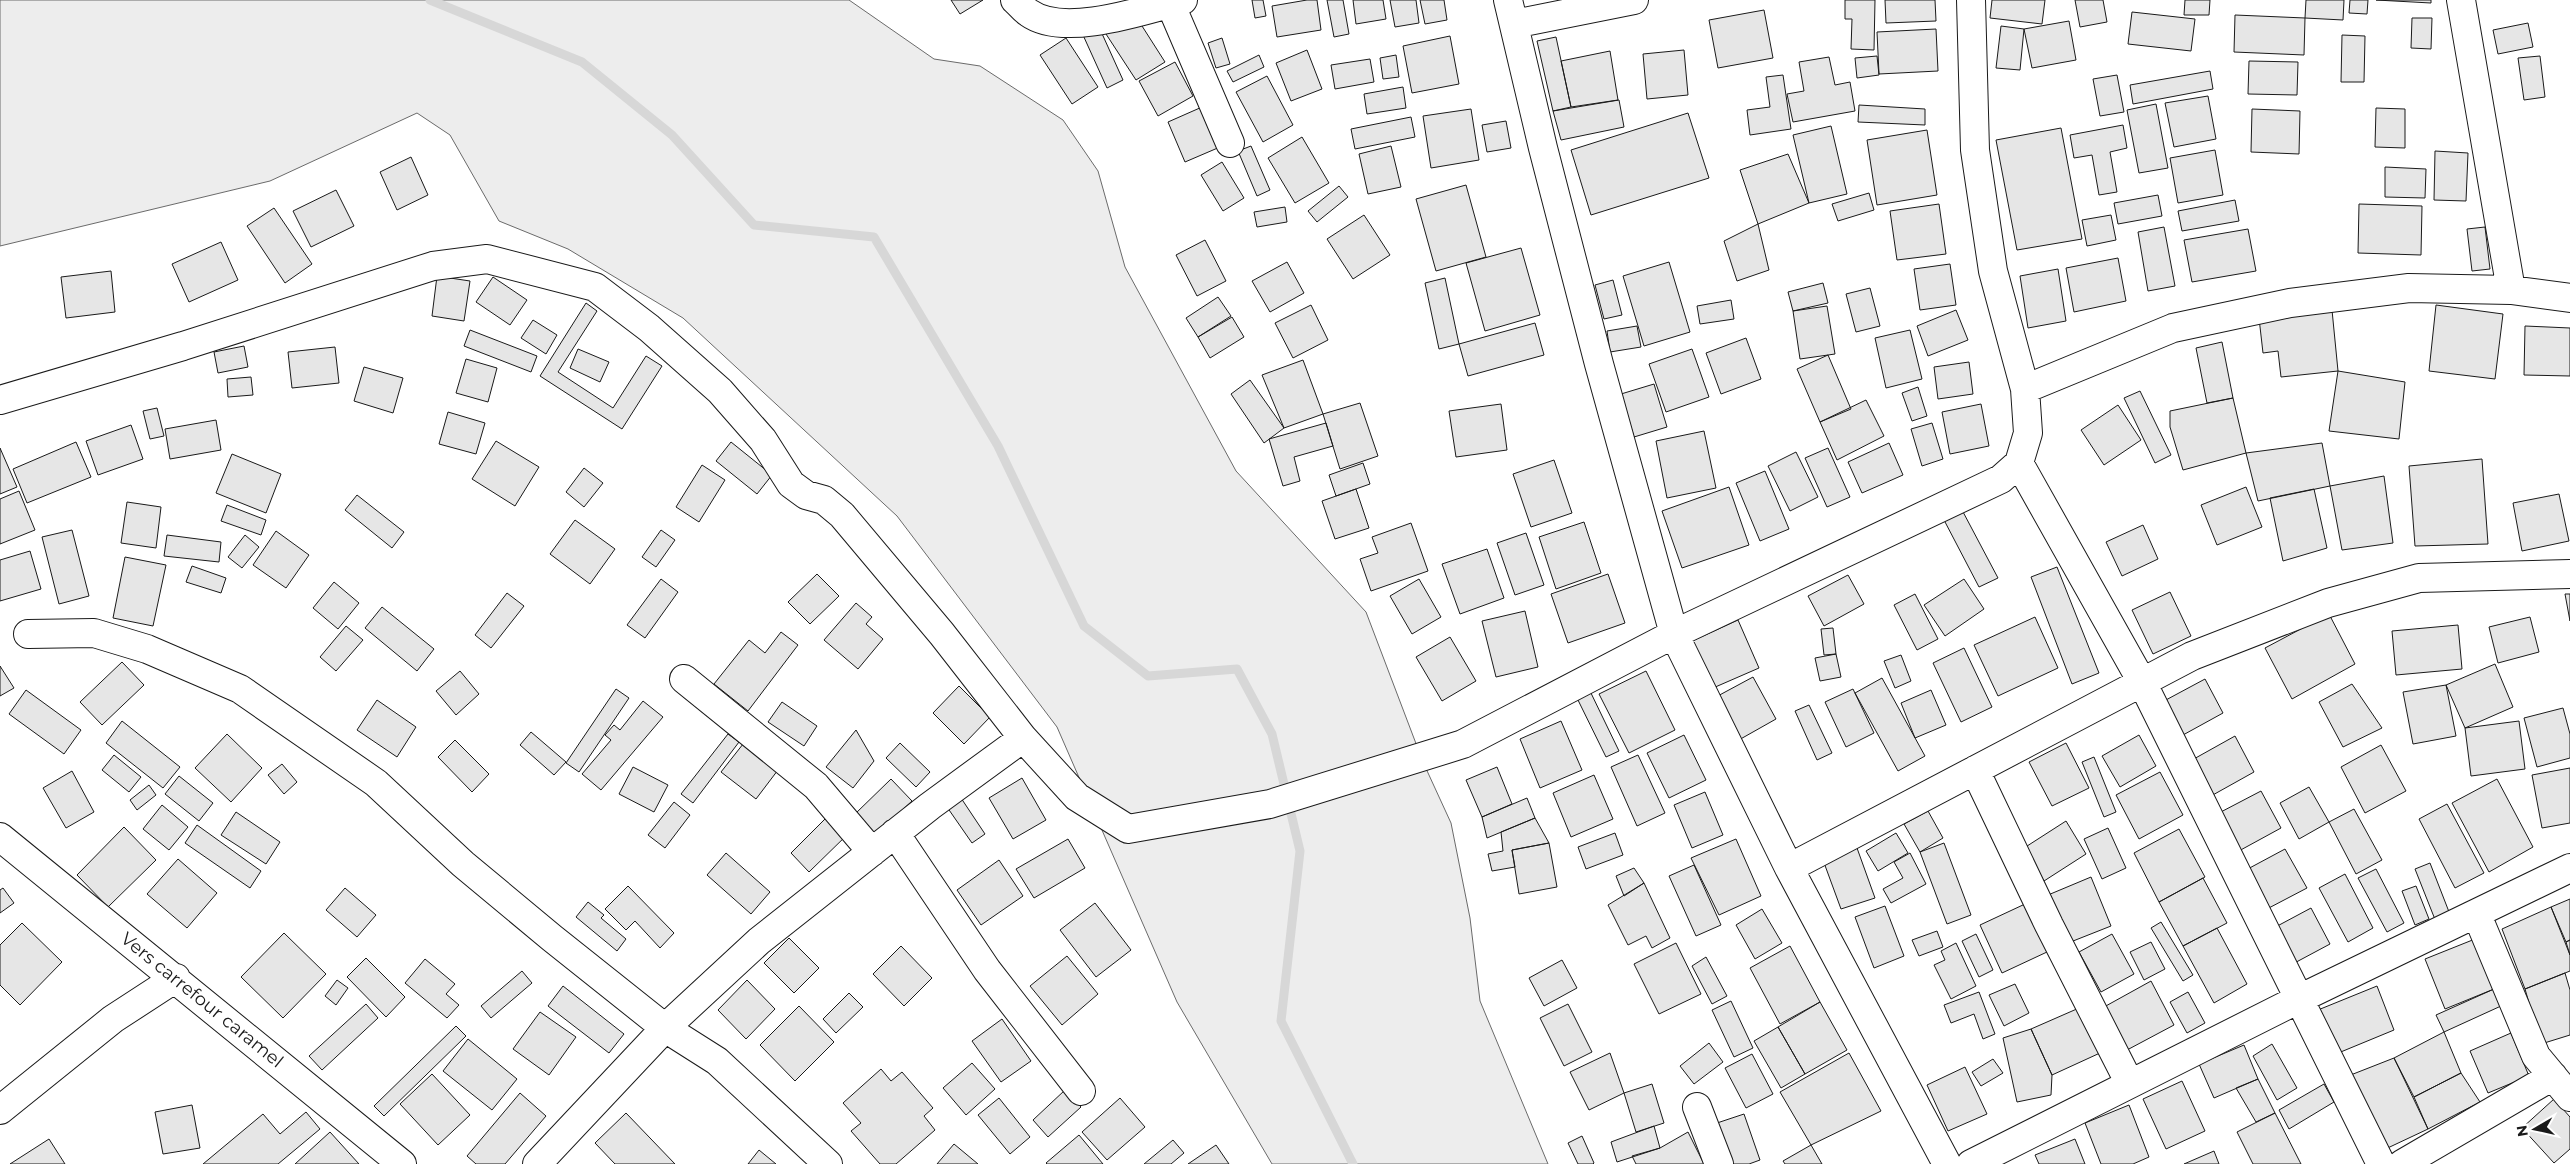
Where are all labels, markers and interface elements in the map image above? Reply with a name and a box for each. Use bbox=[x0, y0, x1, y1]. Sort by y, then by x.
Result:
street label: Vers carrefour caramel bbox=[116, 928, 288, 1072]
north arrow bbox=[2510, 1104, 2560, 1154]
text: N bbox=[2512, 1124, 2532, 1138]

